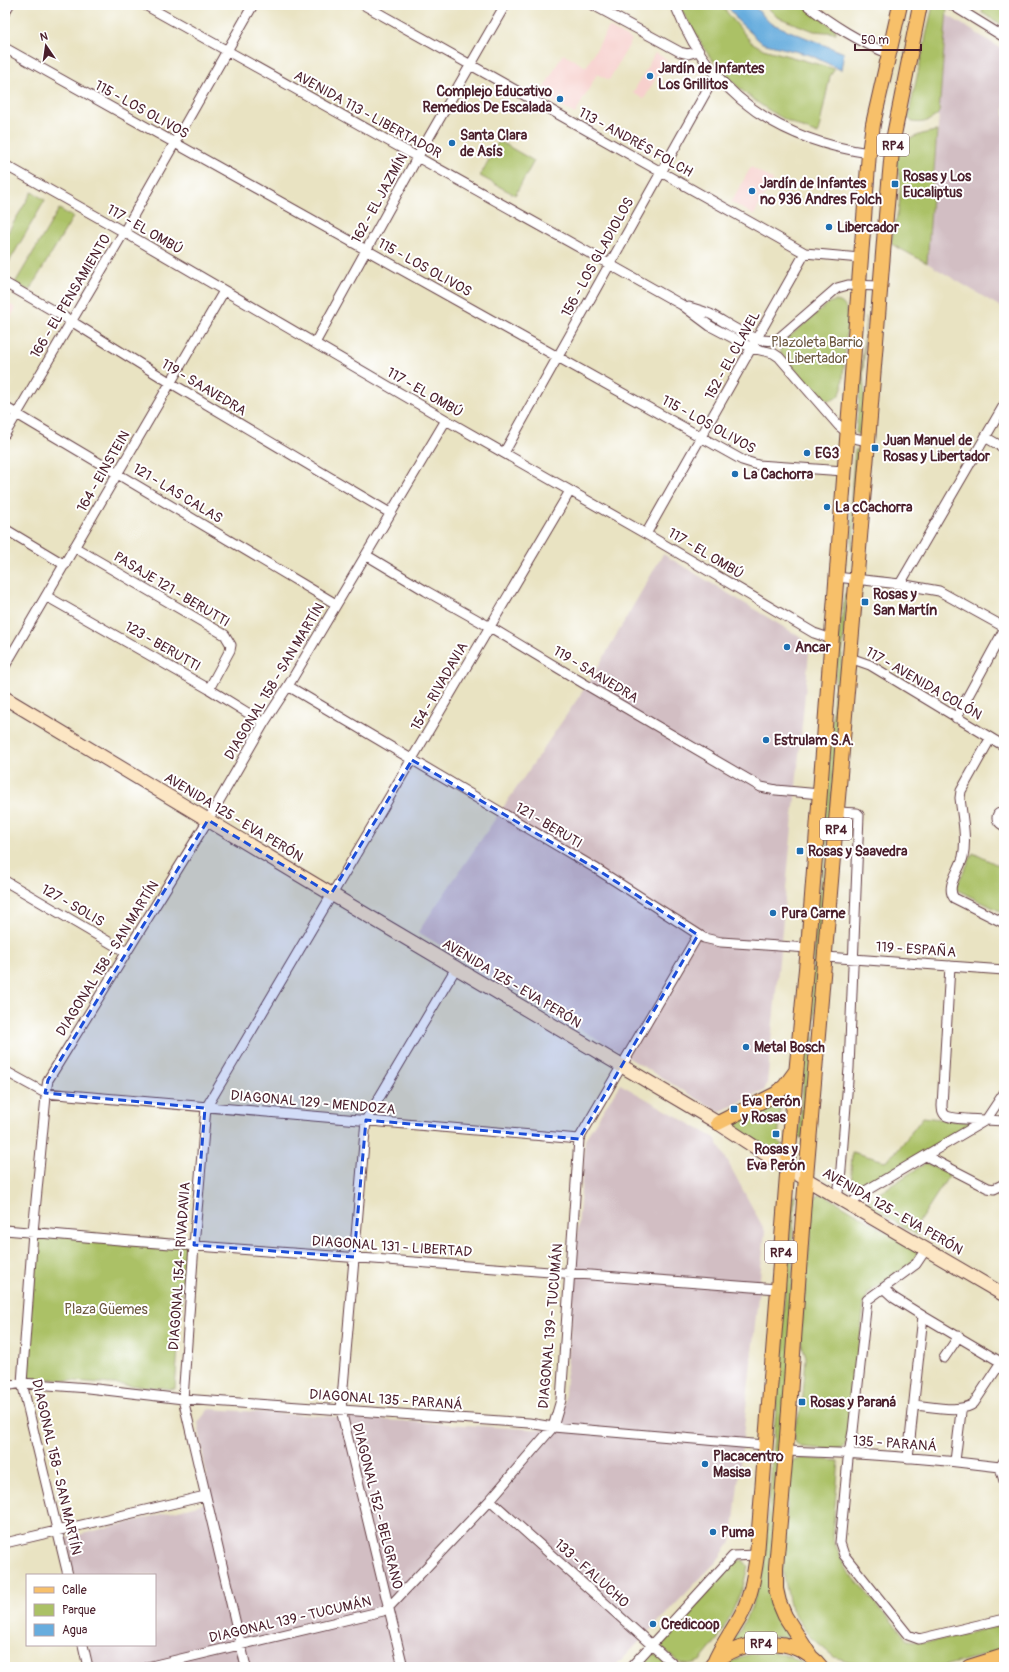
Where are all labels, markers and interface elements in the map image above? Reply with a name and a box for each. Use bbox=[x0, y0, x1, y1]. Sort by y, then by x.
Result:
north arrow bbox=[26, 26, 66, 66]
scale bar bbox=[855, 26, 921, 52]
text: N bbox=[39, 29, 49, 44]
text: 50 m bbox=[861, 33, 889, 48]
place label: Jardín de Infantes Los Grillitos bbox=[658, 60, 765, 93]
street label: AVENIDA 113 - LIBERTADOR bbox=[291, 67, 444, 162]
marker: Jardín de Infantes Los Grillitos bbox=[645, 71, 655, 81]
street label: 115 - LOS OLIVOS bbox=[92, 77, 192, 142]
place label: Complejo Educativo Remedios De Escalada bbox=[423, 83, 552, 116]
marker: Complejo Educativo Remedios De Escalada bbox=[555, 94, 565, 104]
street label: 113 - ANDRÉS FOLCH bbox=[576, 103, 696, 181]
place label: Santa Clara de Asís bbox=[460, 127, 528, 160]
road number: RP4 bbox=[877, 134, 909, 156]
marker: Santa Clara de Asís bbox=[447, 138, 457, 148]
street label: 162 - EL JAZMÍN bbox=[347, 150, 411, 246]
place label: Rosas y Los Eucaliptus bbox=[903, 168, 972, 201]
place label: Jardín de Infantes nº 936 Andres Folch bbox=[760, 175, 882, 208]
marker: Rosas y Los Eucaliptus bbox=[890, 179, 900, 189]
marker: Jardín de Infantes nº 936 Andres Folch bbox=[747, 186, 757, 196]
street label: 156 - LOS GLADIOLOS bbox=[558, 194, 637, 320]
street label: 117 - EL OMBÚ bbox=[104, 201, 186, 258]
place label: Libercador bbox=[837, 219, 900, 236]
marker: Libercador bbox=[824, 222, 834, 232]
street label: 166 - EL PENSAMIENTO bbox=[27, 231, 114, 361]
street label: 115 - LOS OLIVOS bbox=[375, 235, 475, 300]
street label: 152 - EL CLAVEL bbox=[701, 308, 764, 402]
park label: Plazoleta Barrio Libertador bbox=[771, 334, 864, 367]
street label: 119 - SAAVEDRA bbox=[158, 355, 249, 420]
street label: 117 - EL OMBÚ bbox=[384, 364, 466, 421]
street label: 115 - LOS OLIVOS bbox=[659, 392, 759, 457]
street label: 164 - EINSTEIN bbox=[73, 428, 134, 515]
place label: Juan Manuel de Rosas y Libertador bbox=[883, 432, 991, 465]
marker: Juan Manuel de Rosas y Libertador bbox=[870, 443, 880, 453]
place label: EG3 bbox=[815, 445, 840, 462]
marker: EG3 bbox=[802, 448, 812, 458]
street label: 121 - LAS CALAS bbox=[130, 460, 226, 527]
place label: La Cachorra bbox=[743, 466, 814, 483]
marker: La Cachorra bbox=[730, 469, 740, 479]
place label: La cCachorra bbox=[835, 499, 913, 516]
marker: La cCachorra bbox=[822, 502, 832, 512]
street label: 117 - EL OMBÚ bbox=[665, 524, 746, 583]
street label: PASAJE 121 - BERUTTI bbox=[111, 548, 233, 631]
place label: Rosas y San Martín bbox=[873, 586, 937, 619]
marker: Rosas y San Martín bbox=[860, 597, 870, 607]
street label: DIAGONAL 158 - SAN MARTÍN bbox=[220, 599, 328, 763]
street label: 123 - BERUTTI bbox=[122, 618, 204, 675]
street label: 154 - RIVADAVIA bbox=[407, 639, 472, 733]
place label: Ancar bbox=[795, 639, 832, 656]
street label: 119 - SAAVEDRA bbox=[550, 642, 641, 707]
marker: Ancar bbox=[782, 642, 792, 652]
street label: 117 - AVENIDA COLÓN bbox=[862, 642, 986, 724]
place label: Estrulam S.A. bbox=[774, 732, 854, 749]
marker: Estrulam S.A. bbox=[761, 735, 771, 745]
street label: AVENIDA 125 - EVA PERÓN bbox=[161, 768, 307, 866]
street label: 121 - BERUTI bbox=[512, 799, 585, 852]
road number: RP4 bbox=[820, 818, 852, 840]
place label: Rosas y Saavedra bbox=[808, 843, 908, 860]
marker: Rosas y Saavedra bbox=[795, 846, 805, 856]
street label: DIAGONAL 158 - SAN MARTÍN bbox=[52, 877, 162, 1039]
street label: 127 - SOLIS bbox=[38, 881, 107, 930]
place label: Pura Carne bbox=[781, 905, 846, 922]
marker: Pura Carne bbox=[768, 908, 778, 918]
street label: AVENIDA 125 - EVA PERÓN bbox=[439, 934, 585, 1032]
street label: 119 - ESPAÑA bbox=[875, 937, 957, 961]
place label: Metal Bosch bbox=[754, 1039, 825, 1056]
marker: Metal Bosch bbox=[741, 1042, 751, 1052]
street label: DIAGONAL 129 - MENDOZA bbox=[230, 1087, 396, 1118]
place label: Eva Perón y Rosas bbox=[741, 1093, 800, 1126]
marker: Eva Perón y Rosas bbox=[729, 1104, 739, 1114]
marker: Rosas y Eva Perón bbox=[771, 1129, 781, 1139]
place label: Rosas y Eva Perón bbox=[747, 1141, 805, 1174]
street label: AVENIDA 125 - EVA PERÓN bbox=[820, 1163, 966, 1259]
street label: DIAGONAL 154 - RIVADAVIA bbox=[165, 1181, 194, 1351]
street label: DIAGONAL 131 - LIBERTAD bbox=[311, 1232, 473, 1261]
road number: RP4 bbox=[765, 1241, 797, 1263]
street label: DIAGONAL 139 - TUCUMÁN bbox=[534, 1243, 566, 1409]
park label: Plaza Güemes bbox=[64, 1301, 148, 1318]
street label: DIAGONAL 158 - SAN MARTÍN bbox=[28, 1377, 86, 1557]
street label: DIAGONAL 135 - PARANÁ bbox=[309, 1385, 463, 1413]
place label: Rosas y Paraná bbox=[810, 1394, 896, 1411]
marker: Rosas y Paraná bbox=[797, 1397, 807, 1407]
street label: DIAGONAL 152 - BELGRANO bbox=[349, 1421, 406, 1591]
street label: 135 - PARANÁ bbox=[852, 1431, 938, 1455]
place label: Placacentro Masisa bbox=[713, 1448, 784, 1481]
marker: Placacentro Masisa bbox=[700, 1459, 710, 1469]
place label: Puma bbox=[721, 1524, 755, 1541]
marker: Puma bbox=[708, 1527, 718, 1537]
street label: 133 - FALUCHO bbox=[551, 1536, 632, 1611]
legend bbox=[26, 1574, 156, 1646]
text: Calle bbox=[62, 1583, 87, 1598]
street label: DIAGONAL 139 - TUCUMÁN bbox=[207, 1592, 373, 1646]
text: Parque bbox=[62, 1603, 96, 1618]
place label: Credicoop bbox=[661, 1616, 720, 1633]
marker: Credicoop bbox=[648, 1619, 658, 1629]
text: Agua bbox=[62, 1623, 88, 1638]
road number: RP4 bbox=[745, 1632, 777, 1654]

